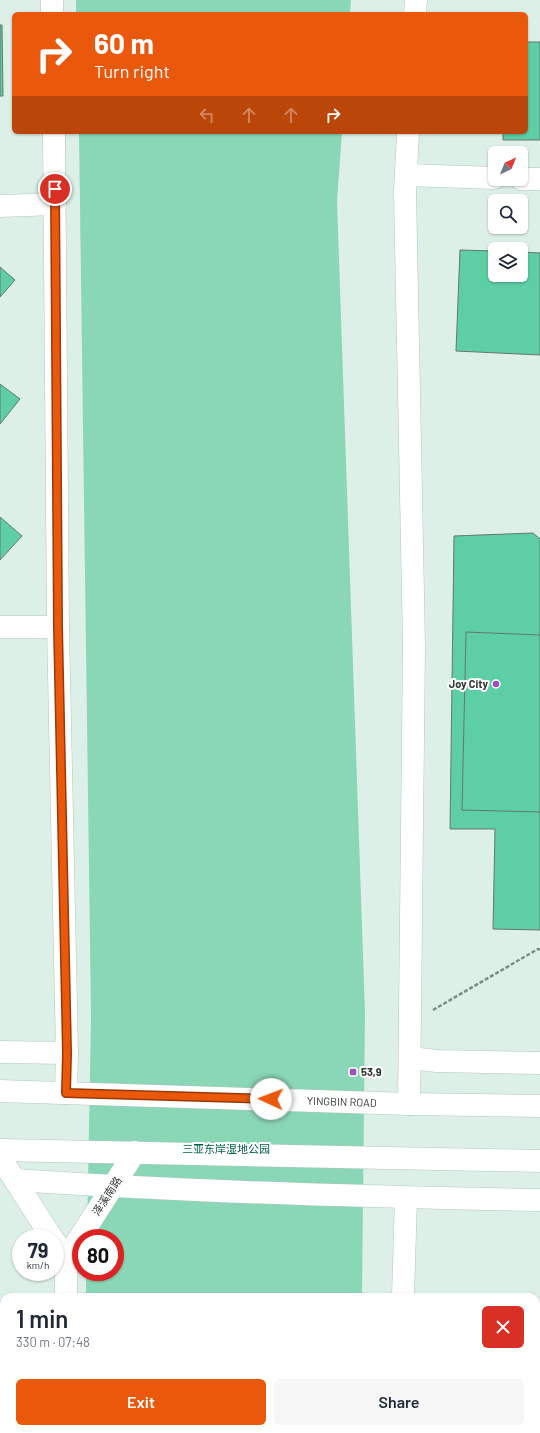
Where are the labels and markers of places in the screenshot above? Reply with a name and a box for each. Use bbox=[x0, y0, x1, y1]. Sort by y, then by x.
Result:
pin bbox=[38, 172, 72, 206]
place label: Joy City bbox=[449, 677, 488, 690]
marker: Joy City bbox=[491, 679, 501, 689]
place label: 53,9 bbox=[361, 1065, 382, 1078]
marker: 53,9 bbox=[348, 1067, 358, 1077]

